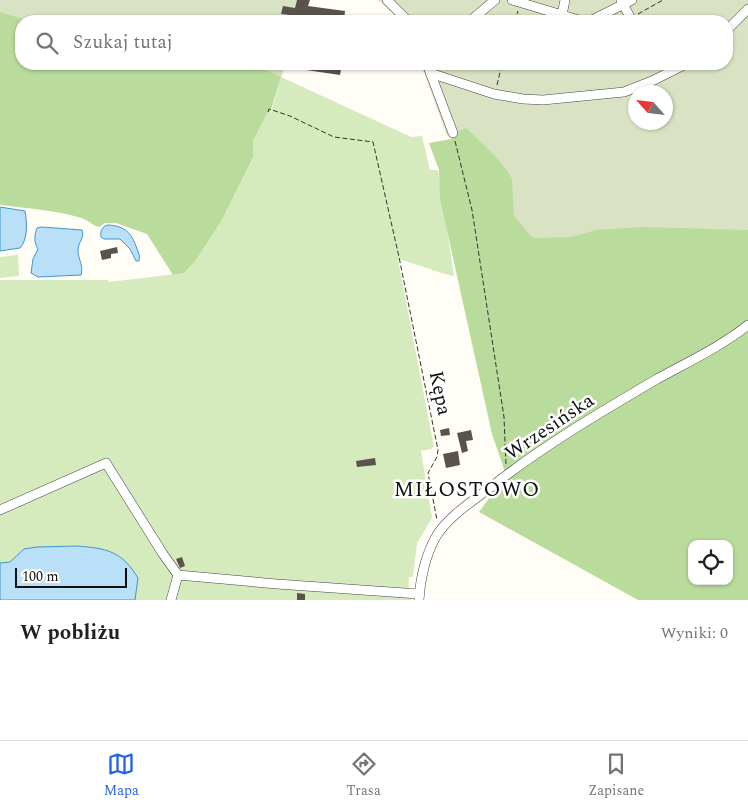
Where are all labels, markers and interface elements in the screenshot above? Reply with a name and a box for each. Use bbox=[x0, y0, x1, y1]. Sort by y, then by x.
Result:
search box bbox=[15, 15, 733, 70]
text: Szukaj tutaj bbox=[73, 28, 173, 57]
icon: search bbox=[33, 29, 61, 57]
north arrow bbox=[628, 85, 673, 130]
street label: Kępa bbox=[421, 368, 459, 418]
street label: Wrzesińska bbox=[499, 386, 601, 468]
district label: MIŁOSTOWO bbox=[394, 474, 540, 506]
map controls bbox=[688, 540, 733, 585]
button: locate bbox=[688, 540, 733, 585]
scale bar bbox=[15, 565, 128, 588]
text: 100 m bbox=[22, 566, 59, 587]
text: W pobliżu bbox=[20, 617, 120, 649]
text: Wyniki: 0 bbox=[661, 621, 728, 645]
tab: Mapa bbox=[104, 750, 139, 801]
tab: Trasa bbox=[346, 750, 381, 801]
tab: Zapisane bbox=[588, 750, 644, 801]

